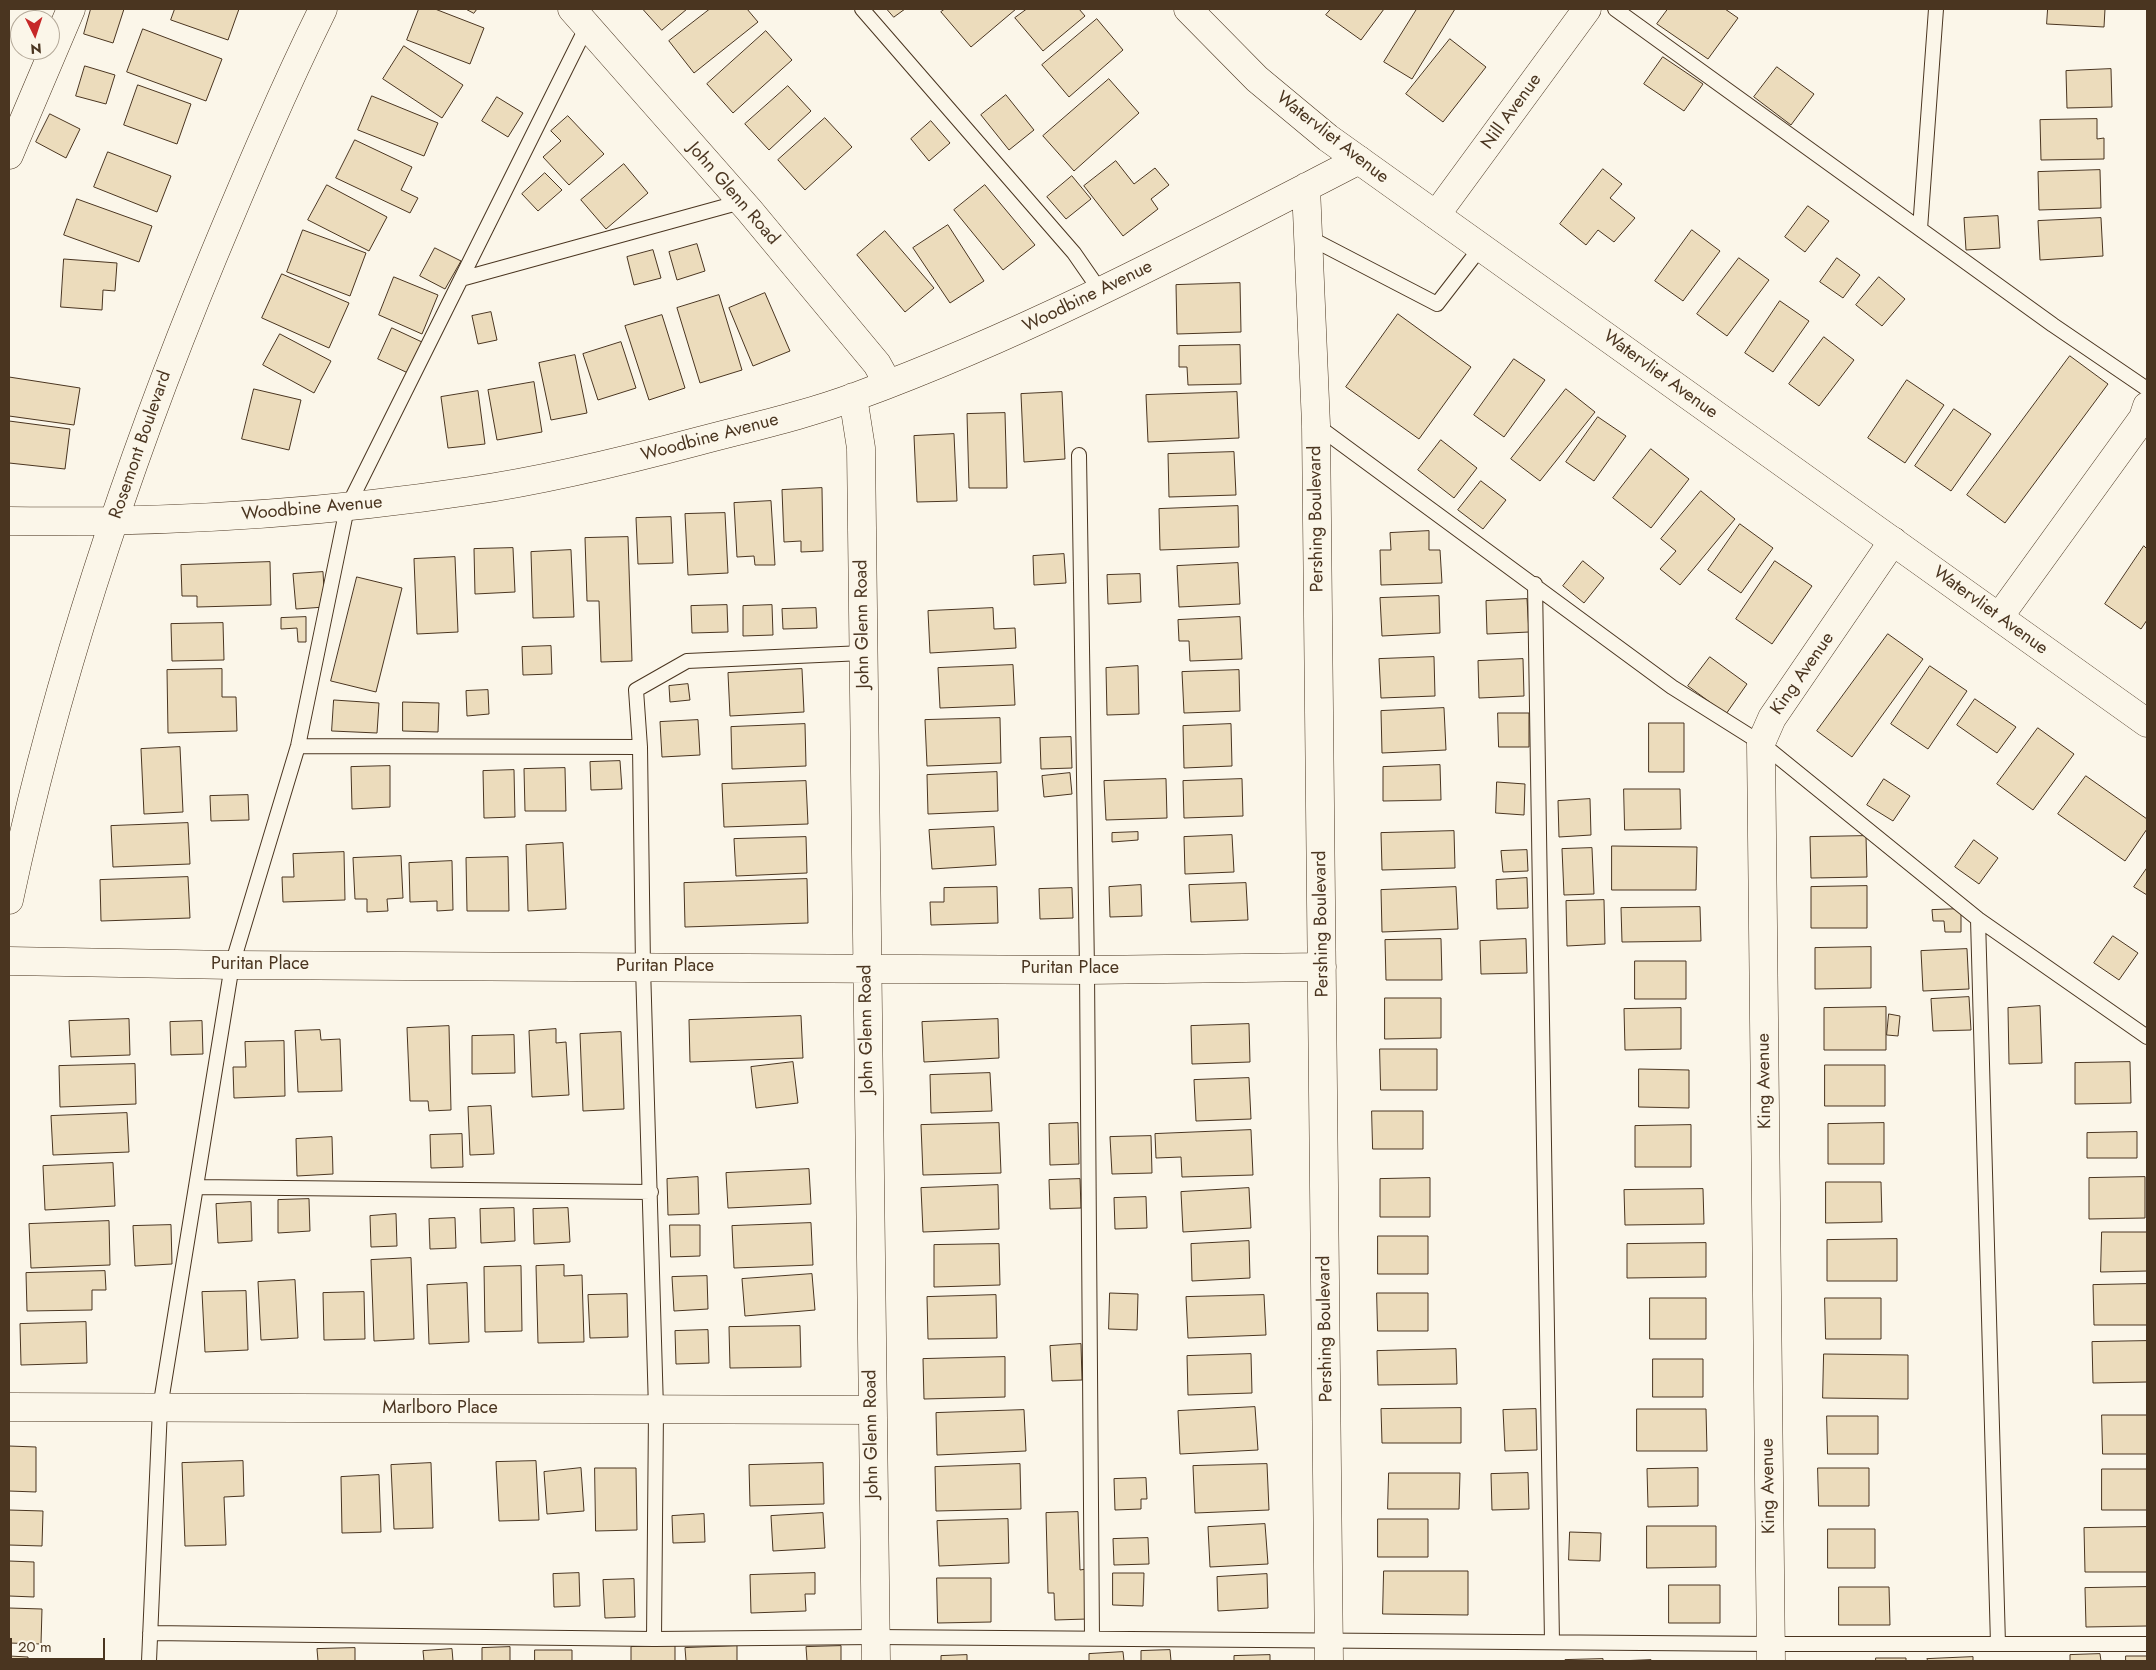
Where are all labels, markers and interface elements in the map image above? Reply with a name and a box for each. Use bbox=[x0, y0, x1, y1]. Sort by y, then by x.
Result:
north arrow bbox=[10, 10, 60, 60]
text: N bbox=[30, 39, 42, 59]
street label: Nill Avenue bbox=[1477, 70, 1547, 154]
street label: Watervliet Avenue bbox=[1271, 87, 1393, 189]
street label: John Glenn Road bbox=[683, 138, 783, 250]
street label: Woodbine Avenue bbox=[1020, 256, 1156, 338]
street label: Watervliet Avenue bbox=[1598, 326, 1722, 424]
street label: Rosemont Boulevard bbox=[106, 368, 176, 522]
street label: Woodbine Avenue bbox=[639, 409, 781, 467]
street label: Pershing Boulevard bbox=[1305, 445, 1329, 593]
street label: Woodbine Avenue bbox=[241, 492, 383, 526]
street label: John Glenn Road bbox=[851, 559, 875, 689]
street label: Watervliet Avenue bbox=[1928, 562, 2052, 660]
street label: King Avenue bbox=[1767, 628, 1839, 720]
street label: Pershing Boulevard bbox=[1310, 850, 1334, 998]
street label: Puritan Place bbox=[211, 954, 309, 976]
street label: Puritan Place bbox=[616, 956, 714, 978]
street label: Puritan Place bbox=[1021, 958, 1119, 980]
street label: John Glenn Road bbox=[855, 964, 879, 1094]
street label: King Avenue bbox=[1753, 1033, 1777, 1129]
street label: Pershing Boulevard bbox=[1314, 1255, 1338, 1403]
street label: John Glenn Road bbox=[860, 1369, 884, 1499]
street label: Marlboro Place bbox=[382, 1398, 498, 1420]
street label: King Avenue bbox=[1757, 1438, 1781, 1534]
scale bar bbox=[12, 1628, 108, 1660]
text: 20 m bbox=[18, 1636, 52, 1658]

